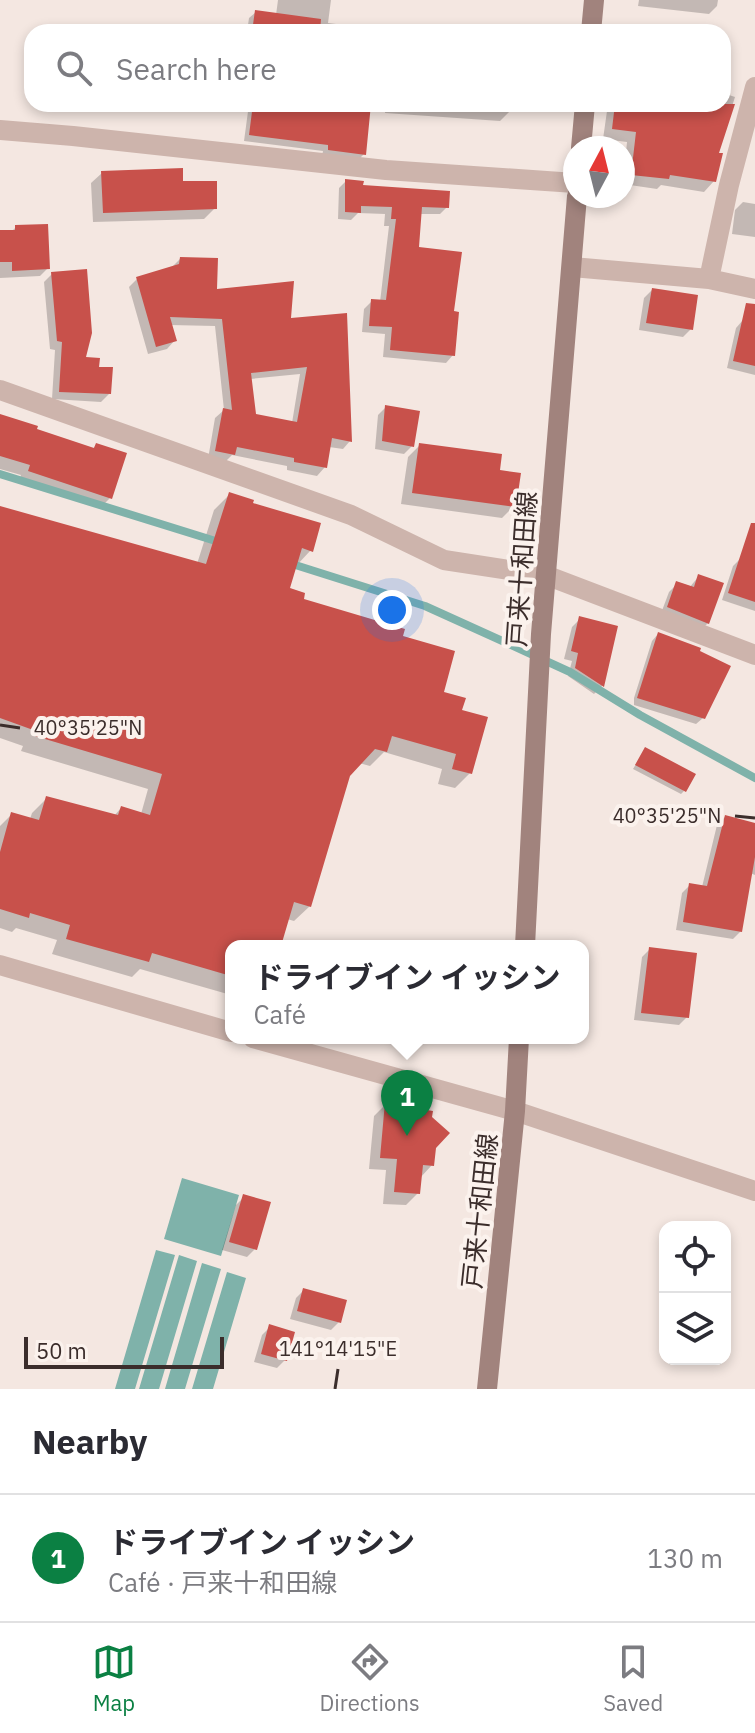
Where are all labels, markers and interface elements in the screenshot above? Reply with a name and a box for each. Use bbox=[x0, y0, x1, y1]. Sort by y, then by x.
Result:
search box bbox=[24, 24, 731, 112]
icon: search bbox=[52, 46, 96, 90]
text: Search here bbox=[116, 49, 277, 88]
north arrow bbox=[563, 136, 635, 208]
street label: 戸来十和田線 bbox=[499, 490, 543, 648]
your location bbox=[372, 590, 412, 630]
text: 40°35'25"N bbox=[34, 714, 142, 741]
text: 40°35'25"N bbox=[613, 802, 721, 829]
popup bbox=[225, 940, 589, 1044]
text: ドライブイン イッシン bbox=[253, 957, 561, 996]
text: Café bbox=[253, 997, 306, 1031]
pin: 1 bbox=[381, 1070, 433, 1136]
street label: 戸来十和田線 bbox=[454, 1132, 504, 1290]
map controls bbox=[659, 1221, 731, 1365]
button: locate bbox=[659, 1221, 731, 1293]
button: layers bbox=[659, 1293, 731, 1365]
scale bar bbox=[24, 1333, 224, 1369]
text: 141°14'15"E bbox=[279, 1335, 397, 1362]
text: 50 m bbox=[36, 1336, 87, 1365]
text: Nearby bbox=[32, 1419, 147, 1463]
text: ドライブイン イッシン bbox=[108, 1522, 415, 1561]
text: 1 bbox=[50, 1541, 66, 1575]
text: 130 m bbox=[647, 1541, 723, 1575]
text: Café · 戸来十和田線 bbox=[108, 1565, 337, 1599]
tab: Map bbox=[92, 1640, 136, 1717]
tab: Directions bbox=[320, 1640, 420, 1717]
tab: Saved bbox=[603, 1640, 663, 1717]

